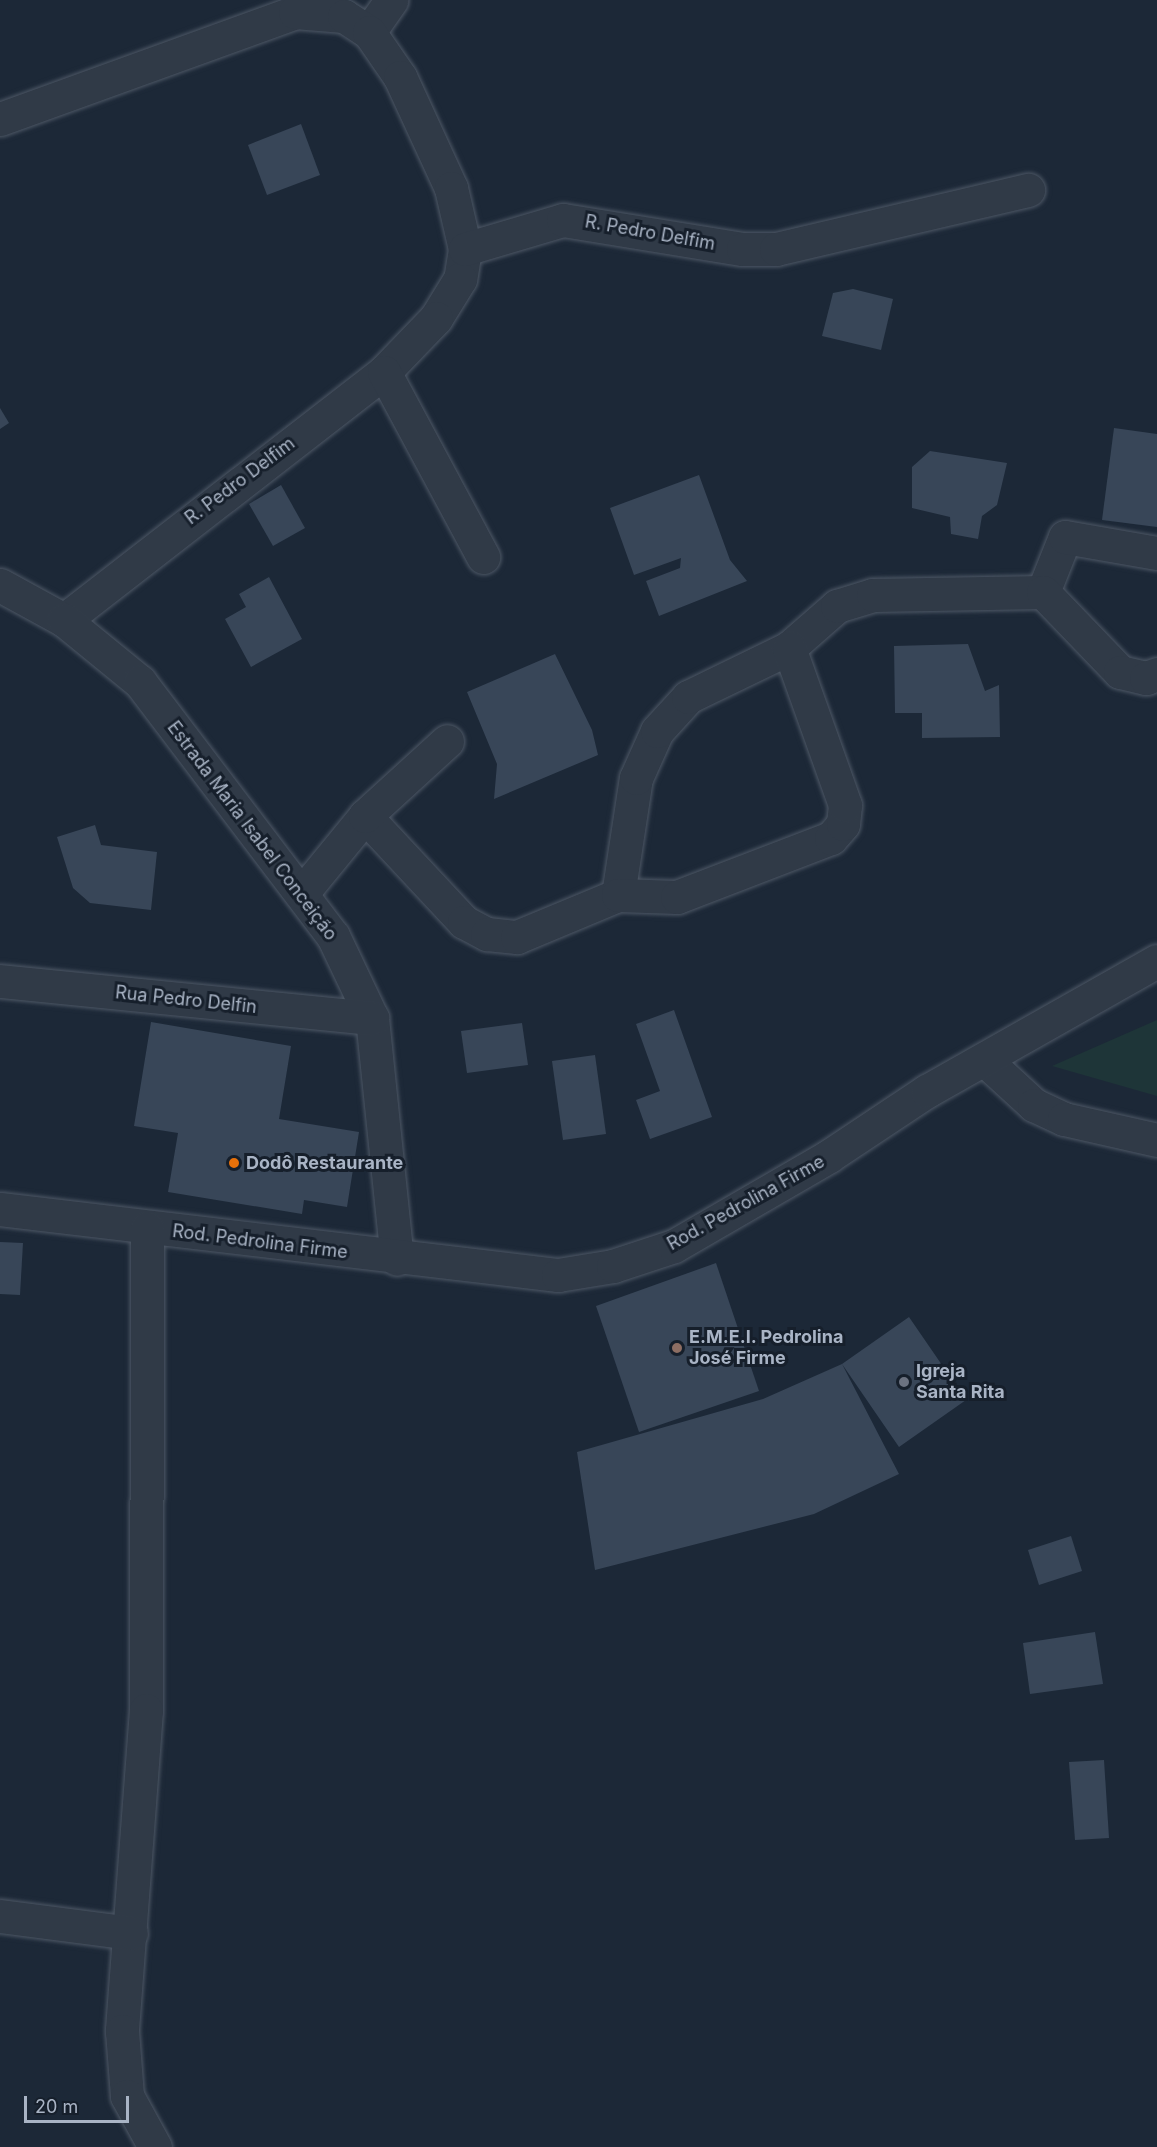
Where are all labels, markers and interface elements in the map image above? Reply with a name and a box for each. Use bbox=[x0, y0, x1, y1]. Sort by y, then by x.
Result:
street label: R. Pedro Delfim bbox=[583, 211, 717, 255]
street label: R. Pedro Delfim bbox=[181, 433, 299, 529]
street label: Estrada Maria Isabel Conceição bbox=[163, 717, 341, 945]
street label: Rua Pedro Delfin bbox=[114, 982, 258, 1018]
street label: Rod. Pedrolina Firme bbox=[664, 1151, 828, 1255]
place label: Dodô Restaurante bbox=[246, 1152, 403, 1174]
marker: Dodô Restaurante bbox=[227, 1156, 241, 1170]
street label: Rod. Pedrolina Firme bbox=[171, 1221, 349, 1263]
place label: E.M.E.I. Pedrolina José Firme bbox=[689, 1327, 844, 1370]
marker: E.M.E.I. Pedrolina José Firme bbox=[670, 1341, 684, 1355]
place label: Igreja Santa Rita bbox=[916, 1361, 1005, 1404]
marker: Igreja Santa Rita bbox=[897, 1375, 911, 1389]
scale bar bbox=[27, 2084, 132, 2122]
text: 20 m bbox=[35, 2096, 78, 2117]

